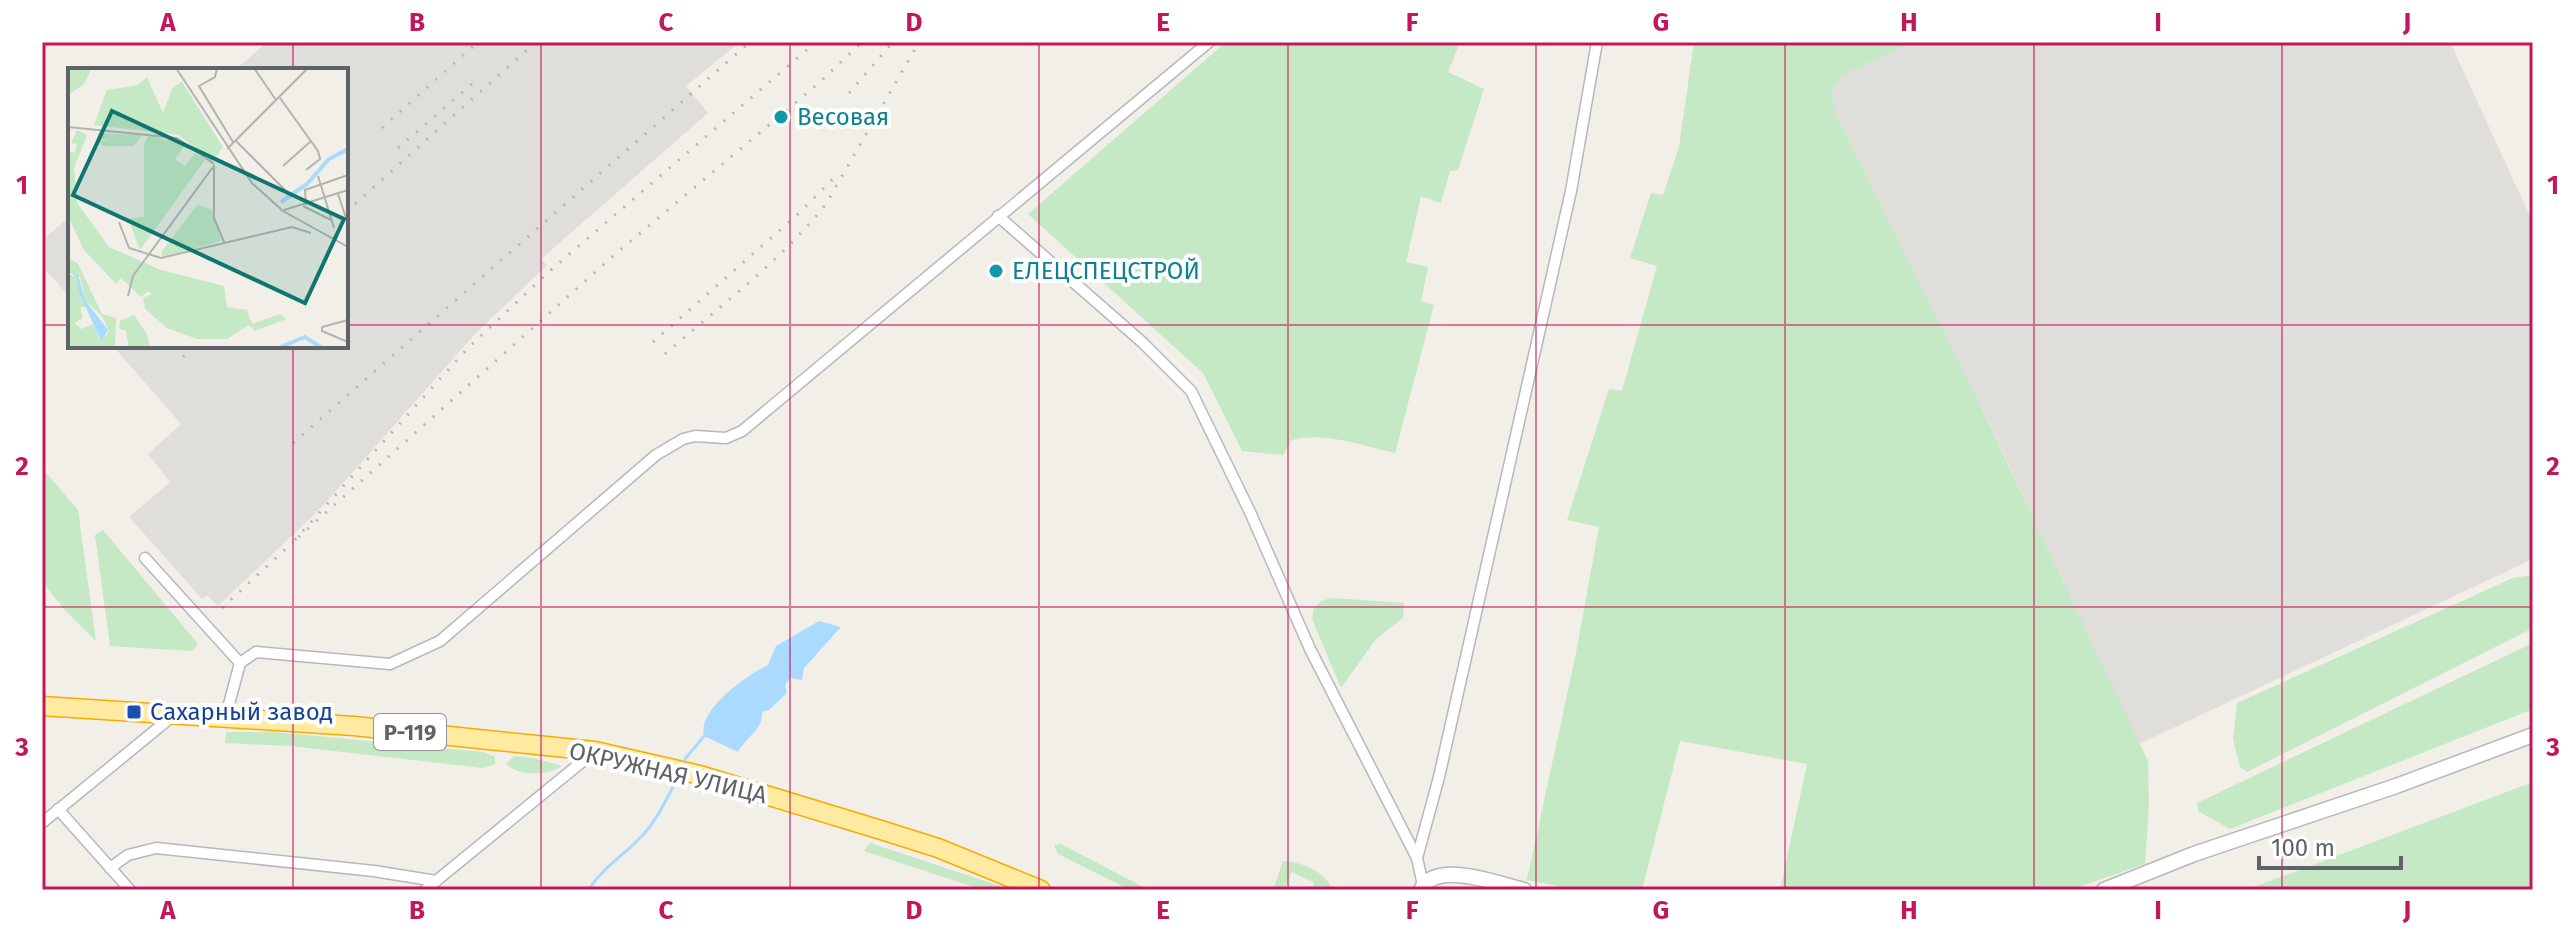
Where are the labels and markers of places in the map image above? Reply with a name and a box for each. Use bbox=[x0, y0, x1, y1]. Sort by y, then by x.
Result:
place label: Весовая bbox=[797, 103, 889, 131]
marker: Весовая bbox=[772, 108, 790, 126]
place label: ЕЛЕЦСПЕЦСТРОЙ bbox=[1012, 257, 1200, 285]
marker: ЕЛЕЦСПЕЦСТРОЙ bbox=[987, 262, 1005, 280]
place label: Сахарный завод bbox=[150, 698, 333, 726]
marker: Сахарный завод bbox=[125, 703, 143, 721]

